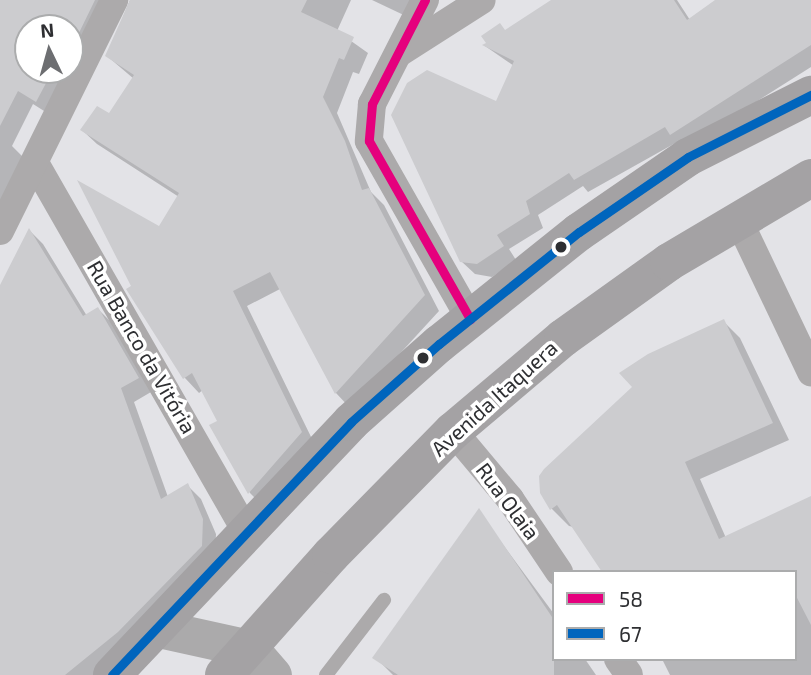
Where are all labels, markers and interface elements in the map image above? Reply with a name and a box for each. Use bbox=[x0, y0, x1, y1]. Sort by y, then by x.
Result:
north arrow bbox=[14, 14, 84, 84]
text: N bbox=[39, 18, 55, 42]
unlabelled marker bbox=[554, 240, 568, 254]
street label: Rua Banco da Vitória bbox=[82, 256, 202, 438]
street label: Avenida Itaquera bbox=[426, 335, 562, 461]
unlabelled marker bbox=[416, 351, 430, 365]
street label: Rua Olaia bbox=[471, 458, 545, 544]
legend bbox=[552, 570, 797, 661]
text: 58 bbox=[619, 586, 643, 611]
text: 67 bbox=[619, 621, 642, 646]

